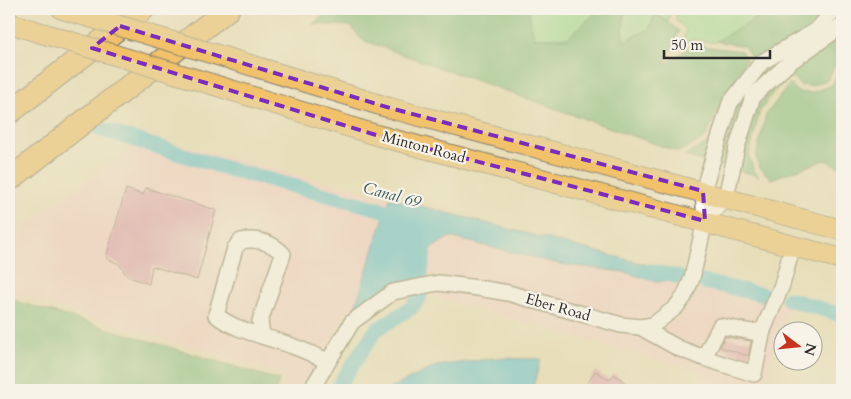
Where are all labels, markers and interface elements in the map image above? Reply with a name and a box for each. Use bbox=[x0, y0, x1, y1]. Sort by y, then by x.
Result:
scale bar bbox=[664, 28, 770, 60]
text: 50 m bbox=[671, 35, 703, 55]
street label: Minton Road bbox=[380, 126, 468, 168]
water label: Canal 69 bbox=[361, 177, 424, 213]
street label: Eber Road bbox=[523, 288, 593, 326]
north arrow bbox=[774, 322, 824, 372]
text: N bbox=[799, 341, 821, 358]

